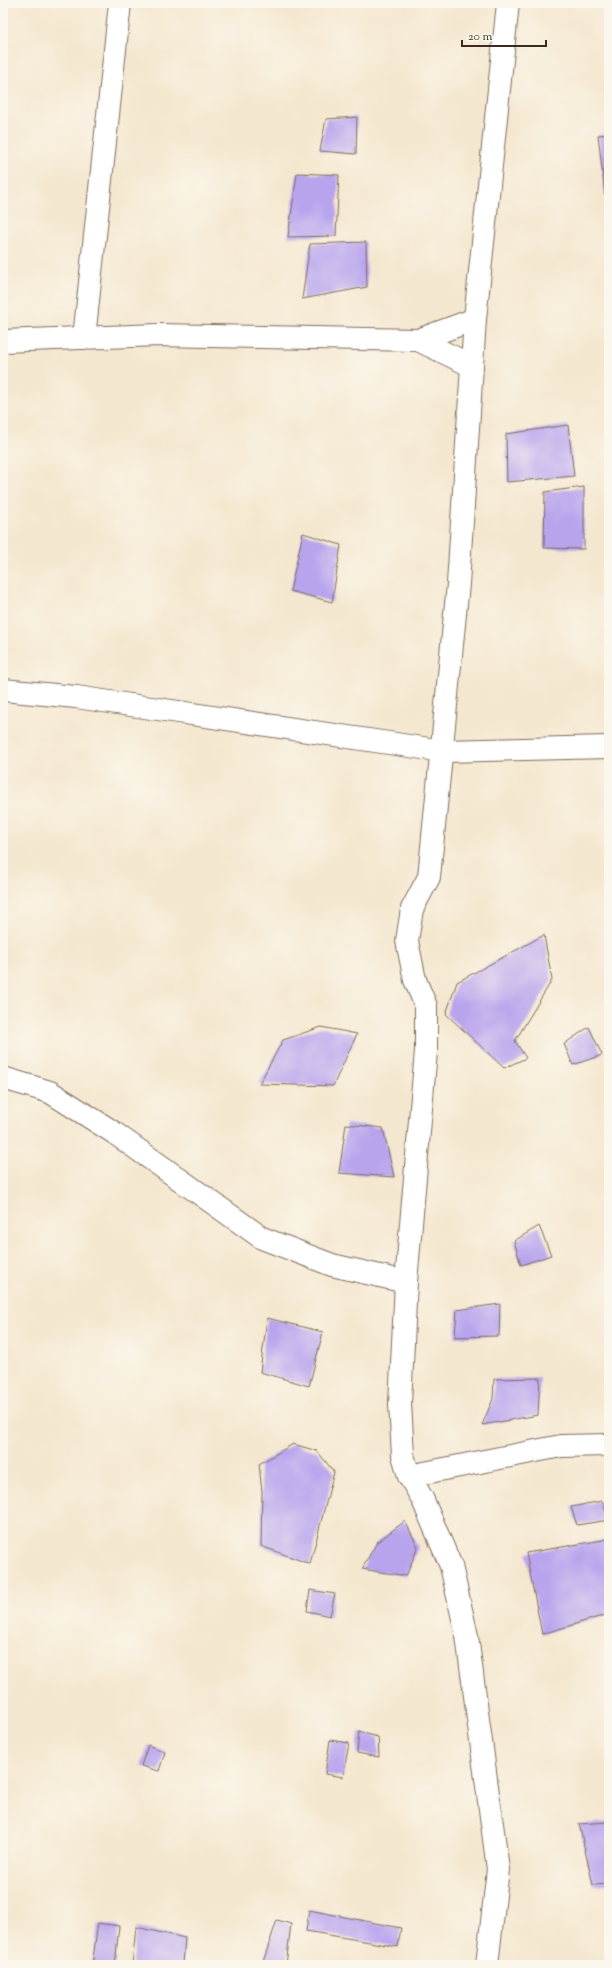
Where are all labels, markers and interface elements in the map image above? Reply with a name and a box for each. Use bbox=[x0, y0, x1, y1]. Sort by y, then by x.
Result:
scale bar bbox=[462, 22, 546, 48]
text: 20 m bbox=[468, 28, 493, 46]

